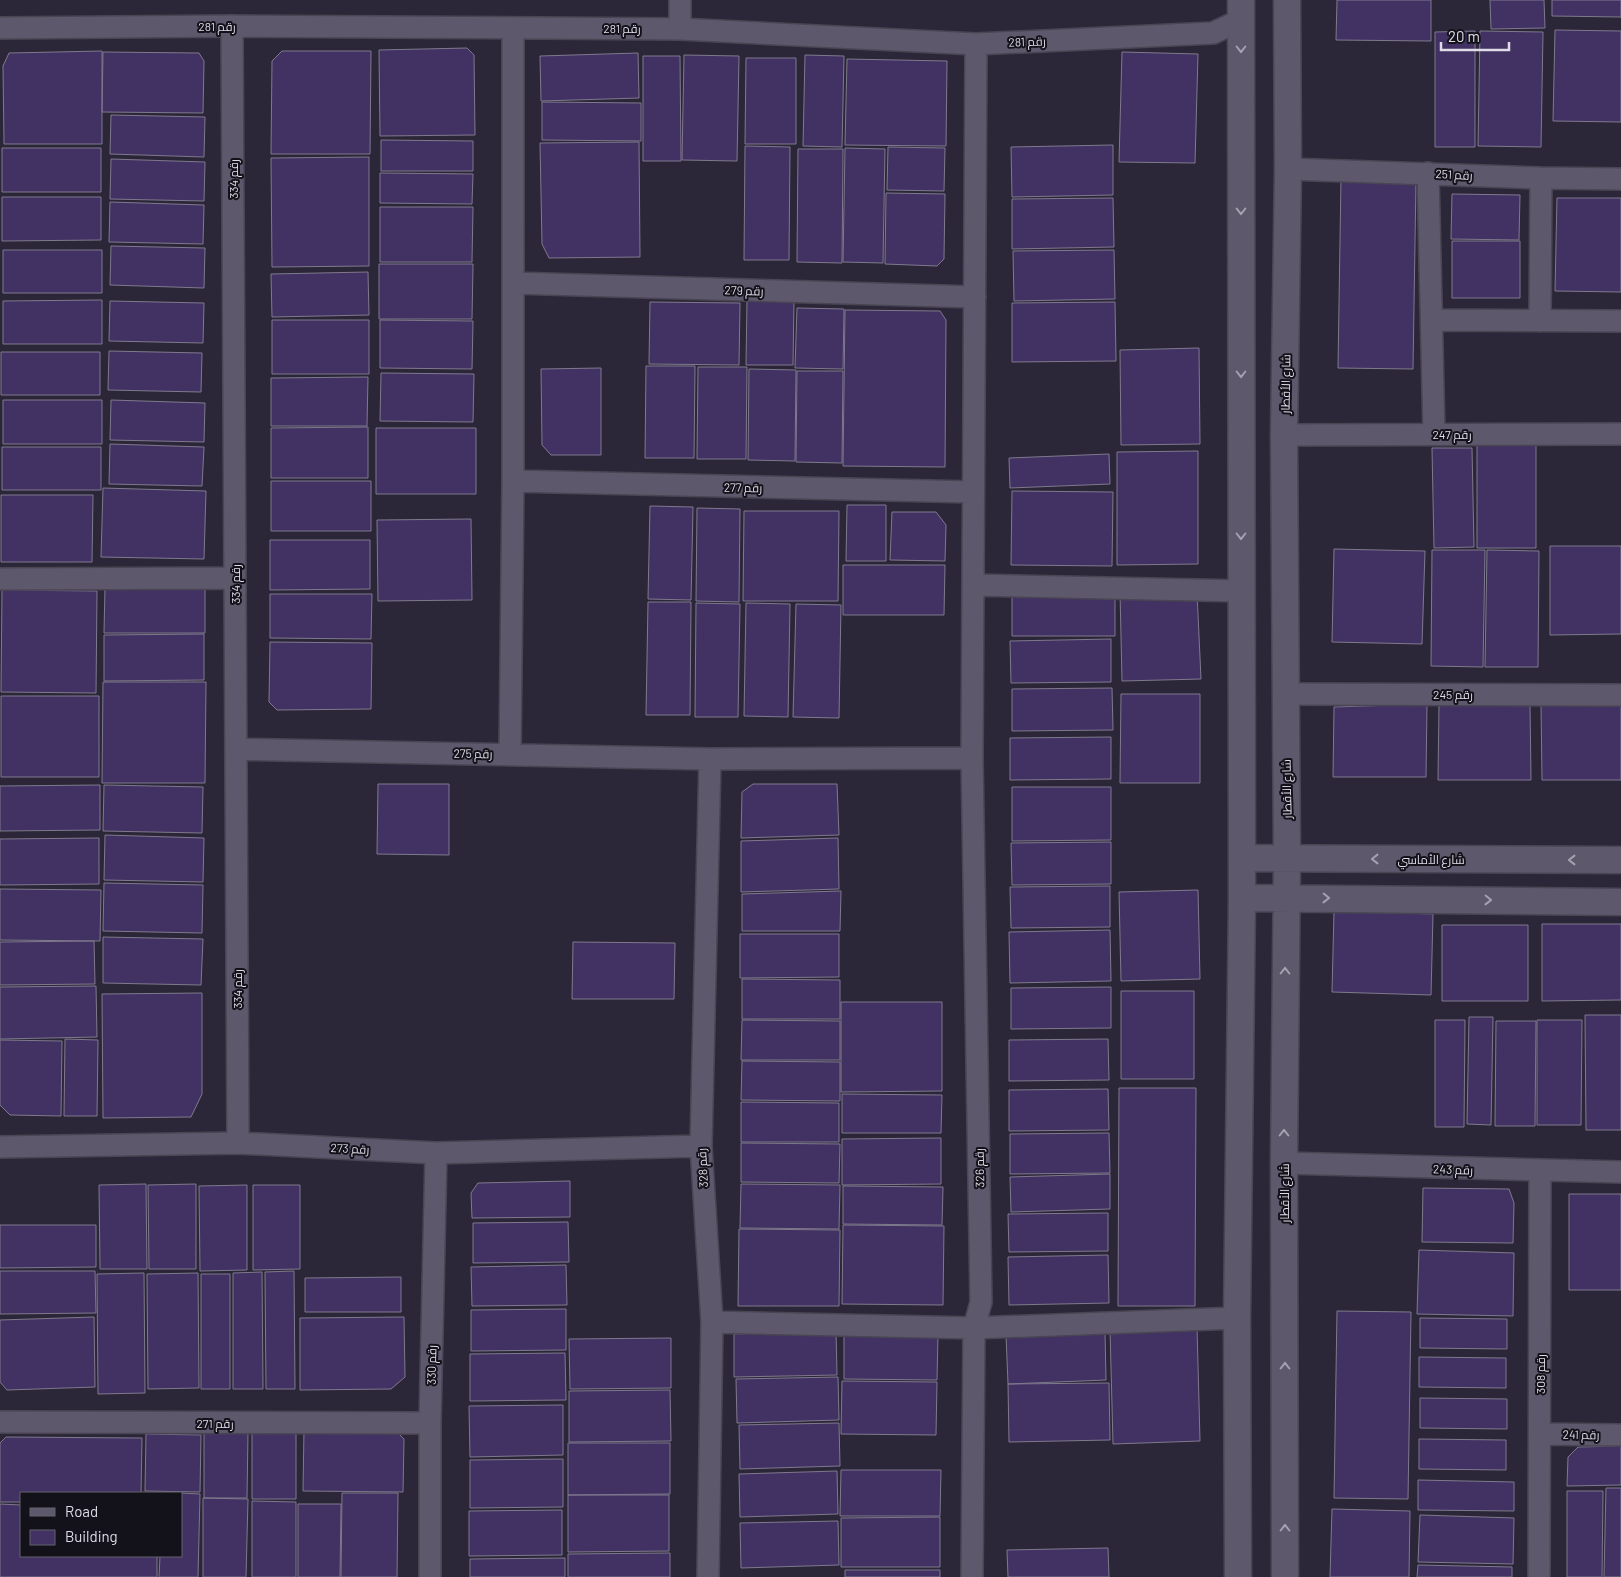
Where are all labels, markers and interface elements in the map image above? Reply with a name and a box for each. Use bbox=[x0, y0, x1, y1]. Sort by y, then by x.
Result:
street label: رقم 281 bbox=[198, 19, 236, 35]
scale bar bbox=[1441, 20, 1508, 52]
street label: رقم 281 bbox=[603, 21, 641, 37]
text: 20 m bbox=[1448, 27, 1480, 45]
street label: رقم 281 bbox=[1008, 33, 1046, 51]
one-way arrow bbox=[1236, 45, 1246, 53]
street label: رقم 334 bbox=[226, 159, 242, 199]
street label: رقم 251 bbox=[1435, 166, 1473, 184]
one-way arrow bbox=[1236, 208, 1246, 215]
street label: رقم 279 bbox=[724, 282, 764, 300]
street label: شارع الأقطار bbox=[1277, 354, 1295, 415]
one-way arrow bbox=[1236, 370, 1246, 378]
street label: رقم 247 bbox=[1432, 427, 1472, 443]
street label: رقم 277 bbox=[724, 480, 762, 496]
one-way arrow bbox=[1236, 532, 1246, 540]
street label: رقم 334 bbox=[228, 564, 244, 604]
street label: رقم 245 bbox=[1433, 687, 1473, 703]
street label: رقم 275 bbox=[453, 746, 493, 762]
street label: شارع الأقطار bbox=[1278, 759, 1296, 820]
street label: شارع الأماسي bbox=[1397, 852, 1465, 870]
one-way arrow bbox=[1371, 854, 1378, 864]
one-way arrow bbox=[1568, 855, 1576, 865]
one-way arrow bbox=[1322, 893, 1330, 903]
one-way arrow bbox=[1485, 895, 1493, 906]
one-way arrow bbox=[1280, 967, 1290, 974]
street label: رقم 334 bbox=[230, 969, 246, 1009]
one-way arrow bbox=[1279, 1129, 1289, 1137]
street label: رقم 273 bbox=[330, 1140, 370, 1158]
street label: رقم 328 bbox=[694, 1148, 712, 1188]
street label: رقم 326 bbox=[972, 1148, 988, 1188]
street label: رقم 243 bbox=[1433, 1161, 1473, 1179]
street label: شارع الأقطار bbox=[1277, 1163, 1293, 1224]
street label: رقم 330 bbox=[424, 1345, 440, 1385]
street label: رقم 308 bbox=[1533, 1354, 1549, 1394]
one-way arrow bbox=[1280, 1362, 1290, 1370]
street label: رقم 271 bbox=[196, 1416, 234, 1432]
street label: رقم 241 bbox=[1562, 1427, 1600, 1443]
legend bbox=[20, 1492, 182, 1557]
text: Road bbox=[65, 1502, 98, 1520]
one-way arrow bbox=[1280, 1524, 1290, 1532]
text: Building bbox=[65, 1527, 118, 1545]

